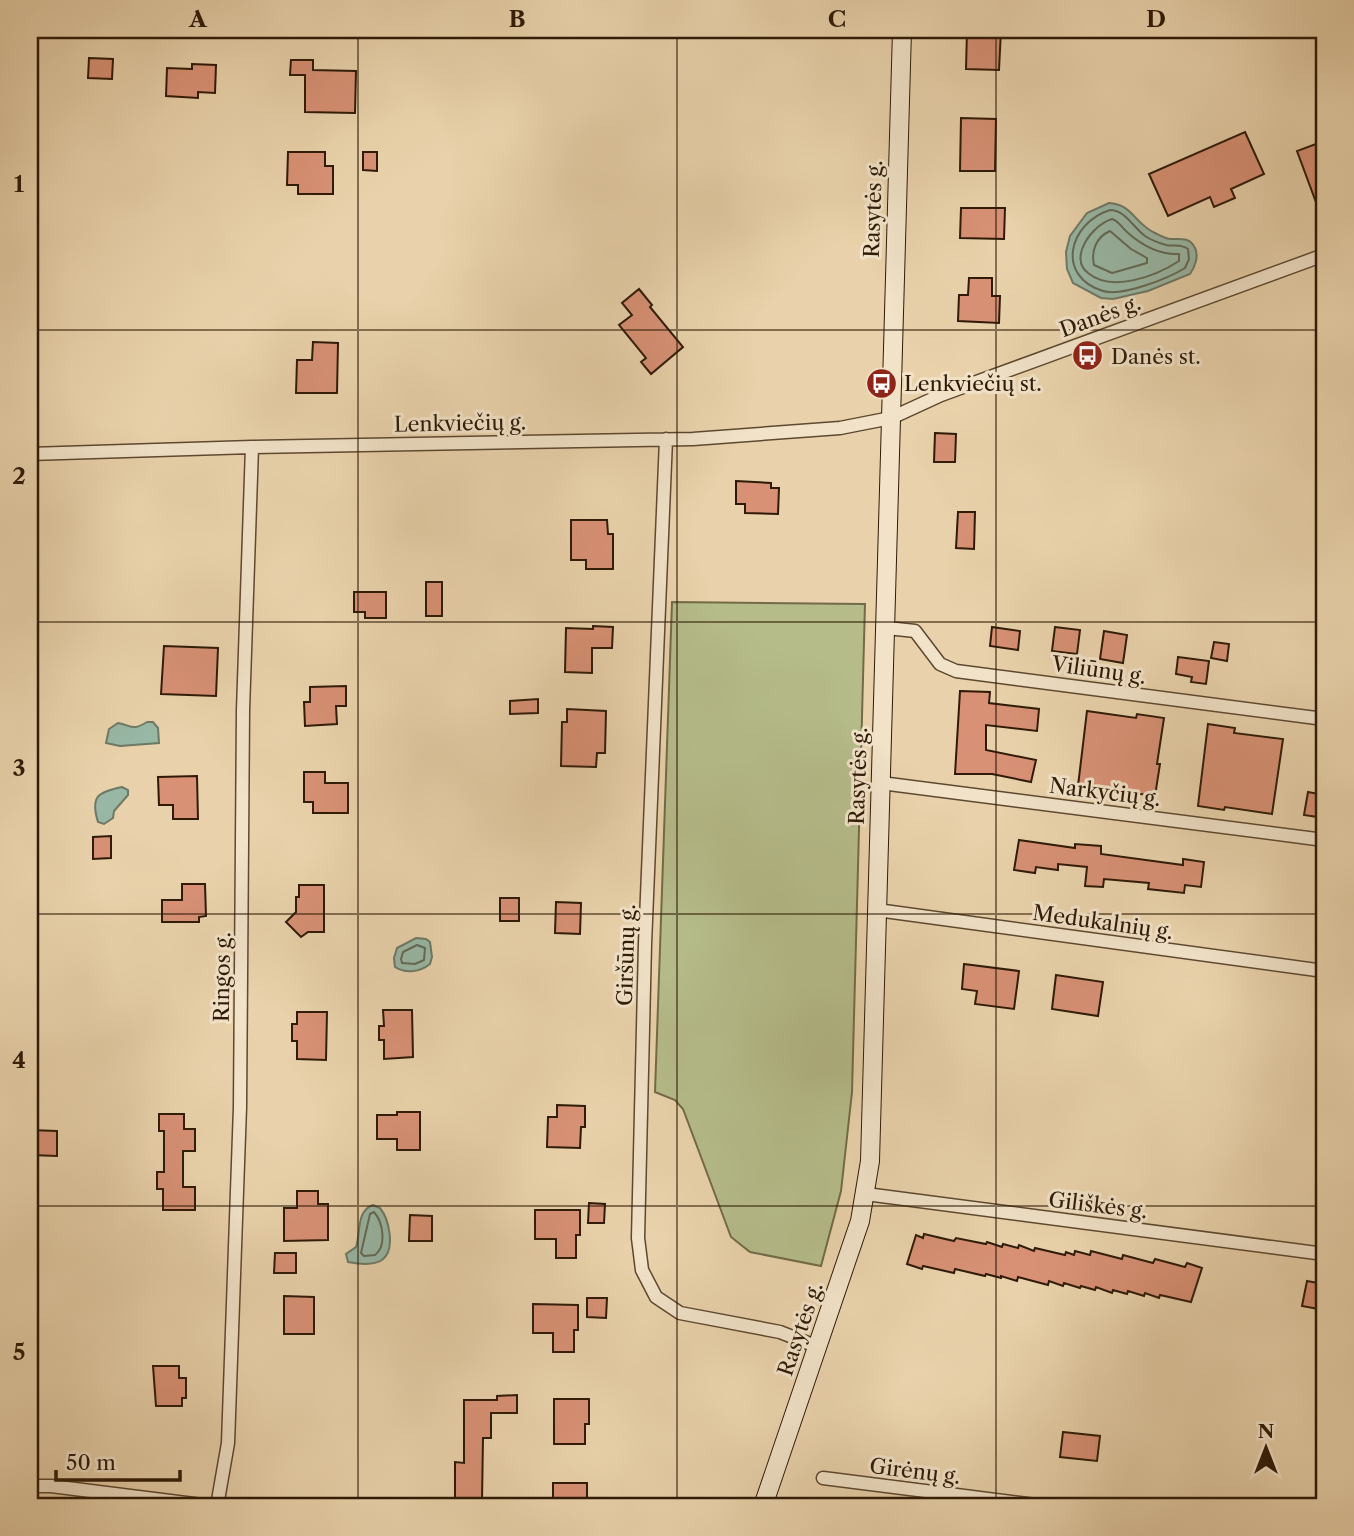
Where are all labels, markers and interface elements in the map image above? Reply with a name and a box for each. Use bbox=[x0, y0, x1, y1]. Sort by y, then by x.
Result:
text: A bbox=[188, 5, 208, 33]
text: B bbox=[508, 5, 526, 33]
text: C bbox=[828, 5, 846, 33]
text: D bbox=[1146, 5, 1166, 33]
street label: Rasytės g. bbox=[859, 160, 887, 258]
text: 1 bbox=[14, 170, 25, 198]
street label: Danės g. bbox=[1056, 290, 1144, 342]
bus stop icon: Danės st. bbox=[1071, 339, 1105, 373]
place label: Danės st. bbox=[1111, 344, 1201, 369]
bus stop icon: Lenkviečių st. bbox=[864, 366, 898, 400]
place label: Lenkviečių st. bbox=[904, 371, 1042, 396]
street label: Lenkviečių g. bbox=[394, 409, 526, 437]
text: 2 bbox=[12, 462, 26, 490]
street label: Viliūnų g. bbox=[1049, 651, 1148, 689]
street label: Rasytės g. bbox=[844, 727, 872, 825]
text: 3 bbox=[13, 754, 26, 782]
street label: Narkyčių g. bbox=[1048, 773, 1162, 811]
street label: Medukalnių g. bbox=[1031, 900, 1175, 944]
street label: Giršūnų g. bbox=[612, 904, 640, 1006]
street label: Ringos g. bbox=[209, 932, 235, 1022]
text: 4 bbox=[12, 1046, 26, 1074]
street label: Giliškės g. bbox=[1047, 1187, 1149, 1223]
street label: Rasytės g. bbox=[772, 1279, 828, 1379]
text: 5 bbox=[13, 1338, 25, 1366]
north arrow bbox=[1232, 1414, 1302, 1484]
text: N bbox=[1258, 1420, 1274, 1443]
scale bar bbox=[56, 1438, 180, 1482]
text: 50 m bbox=[66, 1450, 116, 1475]
street label: Girėnų g. bbox=[868, 1453, 962, 1489]

